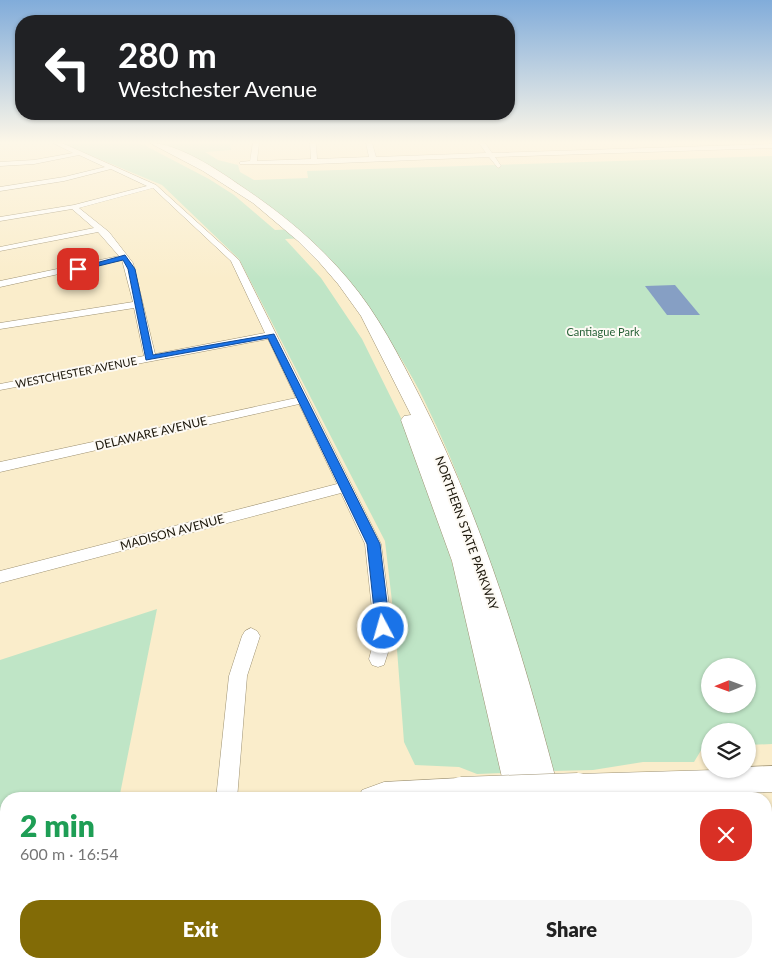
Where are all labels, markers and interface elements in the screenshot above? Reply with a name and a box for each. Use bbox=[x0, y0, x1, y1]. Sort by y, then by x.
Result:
text: 280 m bbox=[118, 33, 217, 75]
icon: left bbox=[35, 35, 100, 100]
text: Westchester Avenue bbox=[118, 75, 317, 102]
pin bbox=[57, 248, 99, 290]
icon: arrive bbox=[64, 255, 92, 283]
park label: Cantiague Park bbox=[566, 325, 640, 338]
street label: WESTCHESTER AVENUE bbox=[14, 354, 138, 390]
street label: DELAWARE AVENUE bbox=[94, 413, 208, 453]
street label: NORTHERN STATE PARKWAY bbox=[432, 454, 502, 613]
street label: MADISON AVENUE bbox=[118, 511, 226, 553]
position arrow bbox=[356, 601, 408, 653]
north arrow bbox=[701, 658, 756, 712]
map controls bbox=[701, 658, 756, 778]
button: layers bbox=[701, 723, 756, 778]
text: 2 min bbox=[20, 807, 95, 843]
button: close bbox=[700, 809, 752, 861]
text: 600 m · 16:54 bbox=[20, 844, 119, 863]
button: Exit bbox=[20, 900, 381, 958]
button: Share bbox=[391, 900, 752, 958]

